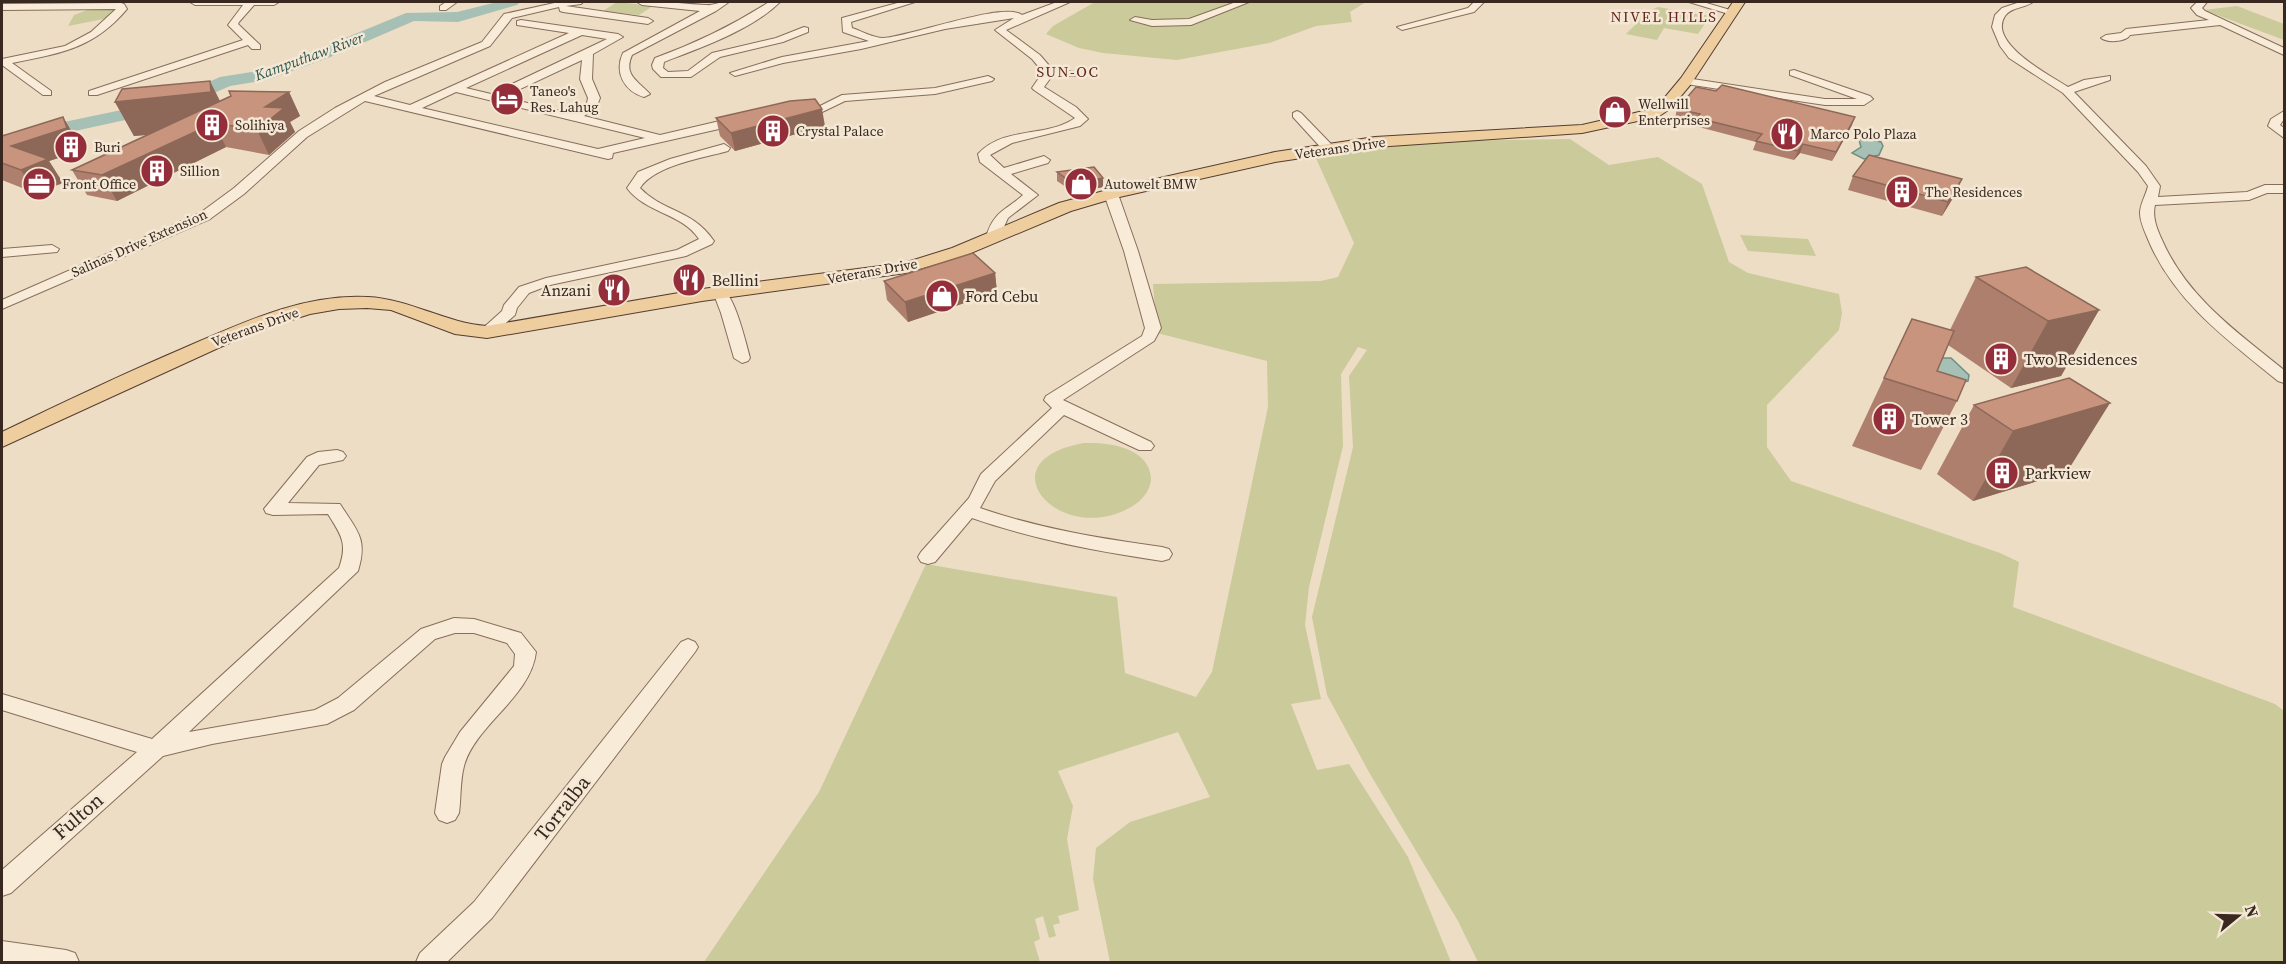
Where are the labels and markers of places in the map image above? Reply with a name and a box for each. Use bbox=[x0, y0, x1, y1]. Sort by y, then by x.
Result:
hotel icon: Taneo's Res. Lahug bbox=[489, 81, 525, 117]
place label: Taneo's Res. Lahug bbox=[530, 81, 598, 117]
shop icon: Wellwill Enterprises bbox=[1597, 94, 1633, 130]
place label: Wellwill Enterprises bbox=[1638, 94, 1710, 130]
building icon: Solihiya bbox=[194, 107, 230, 143]
building icon: Crystal Palace bbox=[755, 113, 791, 149]
place label: Solihiya bbox=[235, 115, 285, 135]
restaurant icon: Marco Polo Plaza bbox=[1769, 116, 1805, 152]
place label: Crystal Palace bbox=[796, 121, 884, 141]
place label: Marco Polo Plaza bbox=[1810, 124, 1917, 144]
building icon: Buri bbox=[53, 129, 89, 165]
place label: Buri bbox=[94, 137, 121, 157]
building icon: Sillion bbox=[139, 153, 175, 189]
place label: Sillion bbox=[180, 161, 221, 181]
office icon: Front Office bbox=[21, 166, 57, 202]
shop icon: Autowelt BMW bbox=[1063, 166, 1099, 202]
place label: Front Office bbox=[62, 174, 136, 194]
place label: Autowelt BMW bbox=[1104, 174, 1198, 194]
building icon: The Residences bbox=[1884, 174, 1920, 210]
place label: The Residences bbox=[1925, 182, 2022, 202]
restaurant icon: Bellini bbox=[671, 262, 707, 298]
place label: Bellini bbox=[712, 269, 759, 291]
restaurant icon: Anzani bbox=[596, 272, 632, 308]
shop icon: Ford Cebu bbox=[924, 278, 960, 314]
place label: Anzani bbox=[541, 279, 591, 301]
place label: Ford Cebu bbox=[965, 285, 1038, 307]
building icon: Two Residences bbox=[1983, 341, 2019, 377]
place label: Two Residences bbox=[2024, 348, 2137, 370]
building icon: Tower 3 bbox=[1871, 401, 1907, 437]
place label: Tower 3 bbox=[1912, 408, 1968, 430]
building icon: Parkview bbox=[1984, 455, 2020, 491]
place label: Parkview bbox=[2025, 462, 2092, 484]

